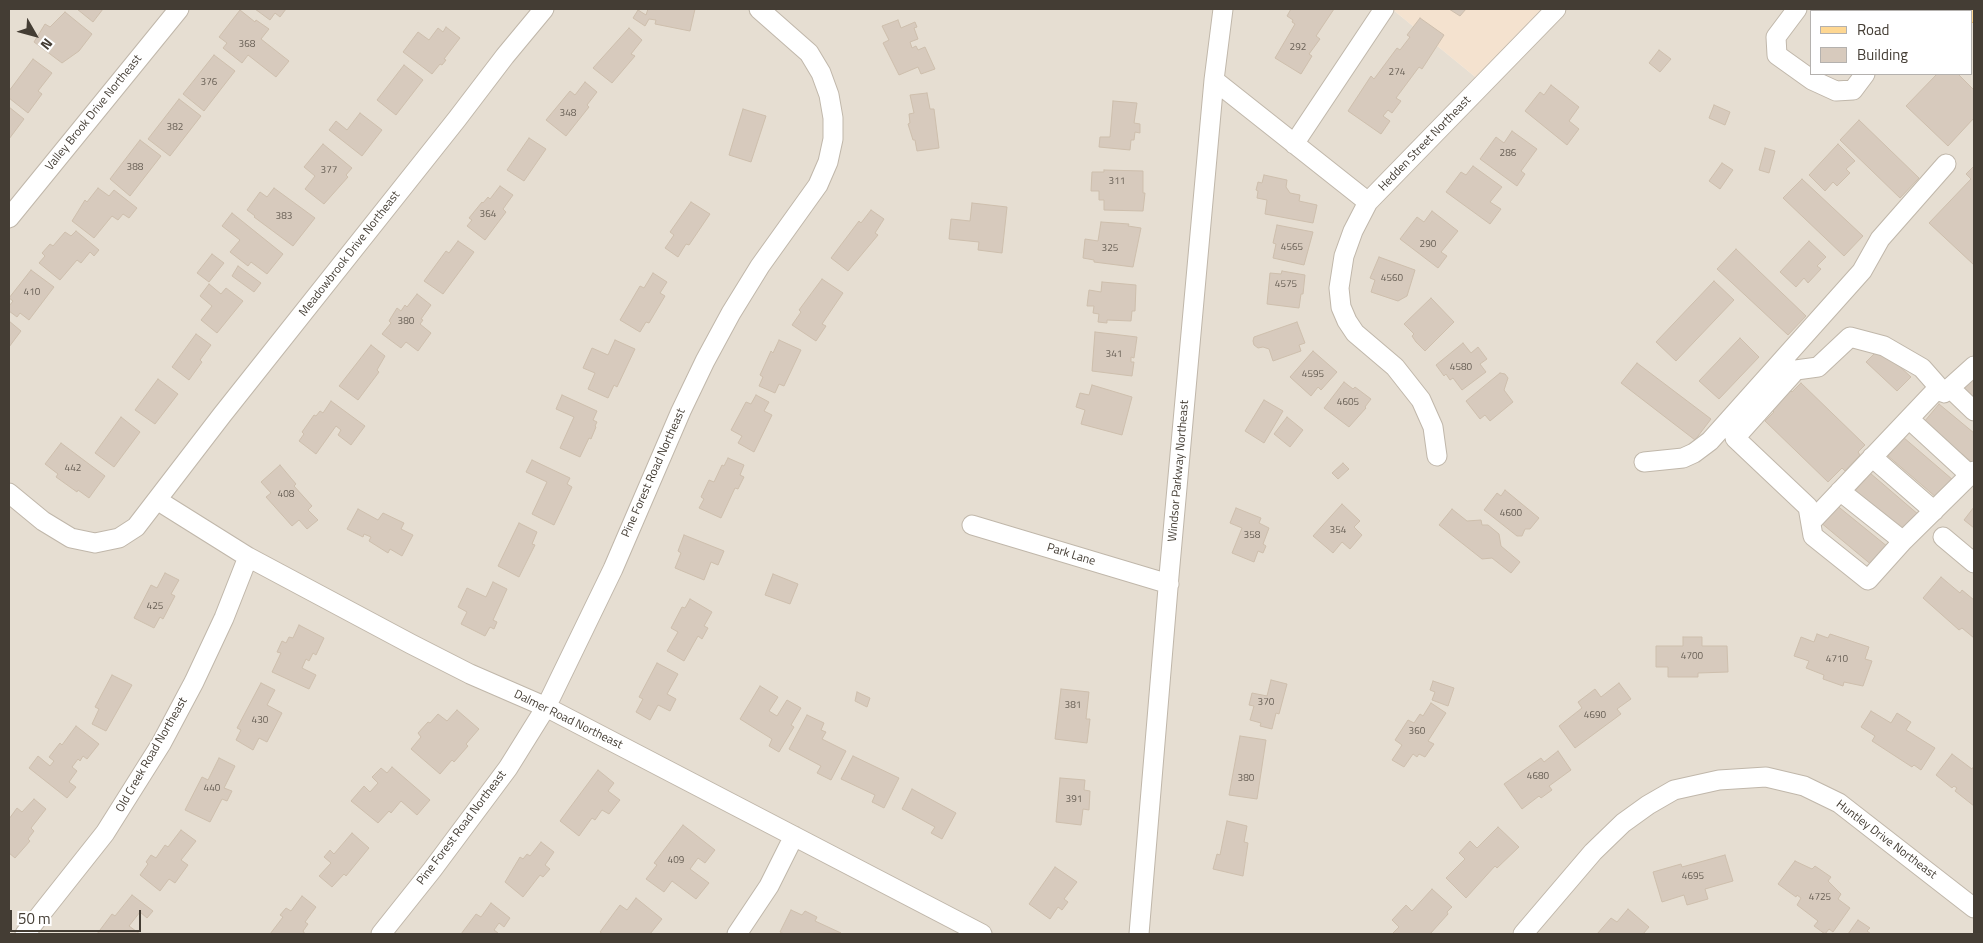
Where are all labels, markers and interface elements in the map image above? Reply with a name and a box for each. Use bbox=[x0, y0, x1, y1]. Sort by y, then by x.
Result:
north arrow bbox=[10, 10, 60, 60]
legend bbox=[1810, 10, 1973, 75]
text: Road bbox=[1857, 18, 1889, 41]
text: N bbox=[36, 34, 58, 55]
house number: 368 bbox=[239, 39, 255, 51]
house number: 292 bbox=[1290, 42, 1306, 54]
text: Building bbox=[1857, 43, 1908, 66]
street label: Valley Brook Drive Northeast bbox=[43, 52, 145, 174]
house number: 274 bbox=[1389, 67, 1405, 79]
house number: 376 bbox=[201, 77, 217, 89]
street label: Hedden Street Northeast bbox=[1376, 93, 1474, 195]
house number: 348 bbox=[560, 108, 576, 120]
house number: 382 bbox=[167, 122, 183, 134]
house number: 286 bbox=[1500, 148, 1516, 160]
house number: 388 bbox=[127, 162, 143, 174]
house number: 377 bbox=[321, 165, 337, 177]
house number: 311 bbox=[1109, 176, 1125, 188]
street label: Meadowbrook Drive Northeast bbox=[297, 188, 403, 320]
house number: 364 bbox=[480, 209, 496, 221]
house number: 383 bbox=[276, 211, 292, 223]
house number: 290 bbox=[1420, 239, 1436, 251]
house number: 4565 bbox=[1281, 242, 1303, 254]
house number: 325 bbox=[1102, 243, 1118, 255]
house number: 4560 bbox=[1381, 273, 1403, 285]
house number: 4575 bbox=[1275, 279, 1297, 291]
house number: 410 bbox=[24, 287, 40, 299]
house number: 380 bbox=[398, 316, 414, 328]
house number: 341 bbox=[1106, 349, 1122, 361]
house number: 4580 bbox=[1450, 362, 1472, 374]
house number: 4595 bbox=[1302, 369, 1324, 381]
house number: 4605 bbox=[1337, 397, 1359, 409]
street label: Windsor Parkway Northeast bbox=[1166, 400, 1192, 542]
street label: Pine Forest Road Northeast bbox=[619, 406, 689, 540]
house number: 442 bbox=[65, 463, 81, 475]
house number: 408 bbox=[278, 489, 294, 501]
house number: 4600 bbox=[1500, 508, 1522, 520]
house number: 354 bbox=[1330, 525, 1346, 537]
house number: 358 bbox=[1244, 530, 1260, 542]
street label: Park Lane bbox=[1045, 541, 1097, 569]
house number: 425 bbox=[147, 601, 163, 613]
house number: 4700 bbox=[1681, 651, 1703, 663]
house number: 4710 bbox=[1826, 654, 1848, 666]
street label: Dalmer Road Northeast bbox=[511, 687, 625, 753]
street label: Old Creek Road Northeast bbox=[113, 695, 191, 815]
house number: 370 bbox=[1258, 697, 1274, 709]
house number: 381 bbox=[1065, 700, 1081, 712]
house number: 4690 bbox=[1584, 710, 1606, 722]
house number: 430 bbox=[252, 715, 268, 727]
house number: 360 bbox=[1409, 726, 1425, 738]
street label: Pine Forest Road Northeast bbox=[414, 768, 510, 888]
house number: 4680 bbox=[1527, 771, 1549, 783]
house number: 380 bbox=[1238, 773, 1254, 785]
house number: 440 bbox=[204, 783, 220, 795]
house number: 391 bbox=[1066, 794, 1082, 806]
street label: Huntley Drive Northeast bbox=[1833, 797, 1939, 883]
house number: 409 bbox=[668, 855, 684, 867]
house number: 4695 bbox=[1682, 871, 1704, 883]
house number: 4725 bbox=[1809, 892, 1831, 904]
scale bar bbox=[12, 900, 144, 932]
text: 50 m bbox=[18, 907, 51, 930]

